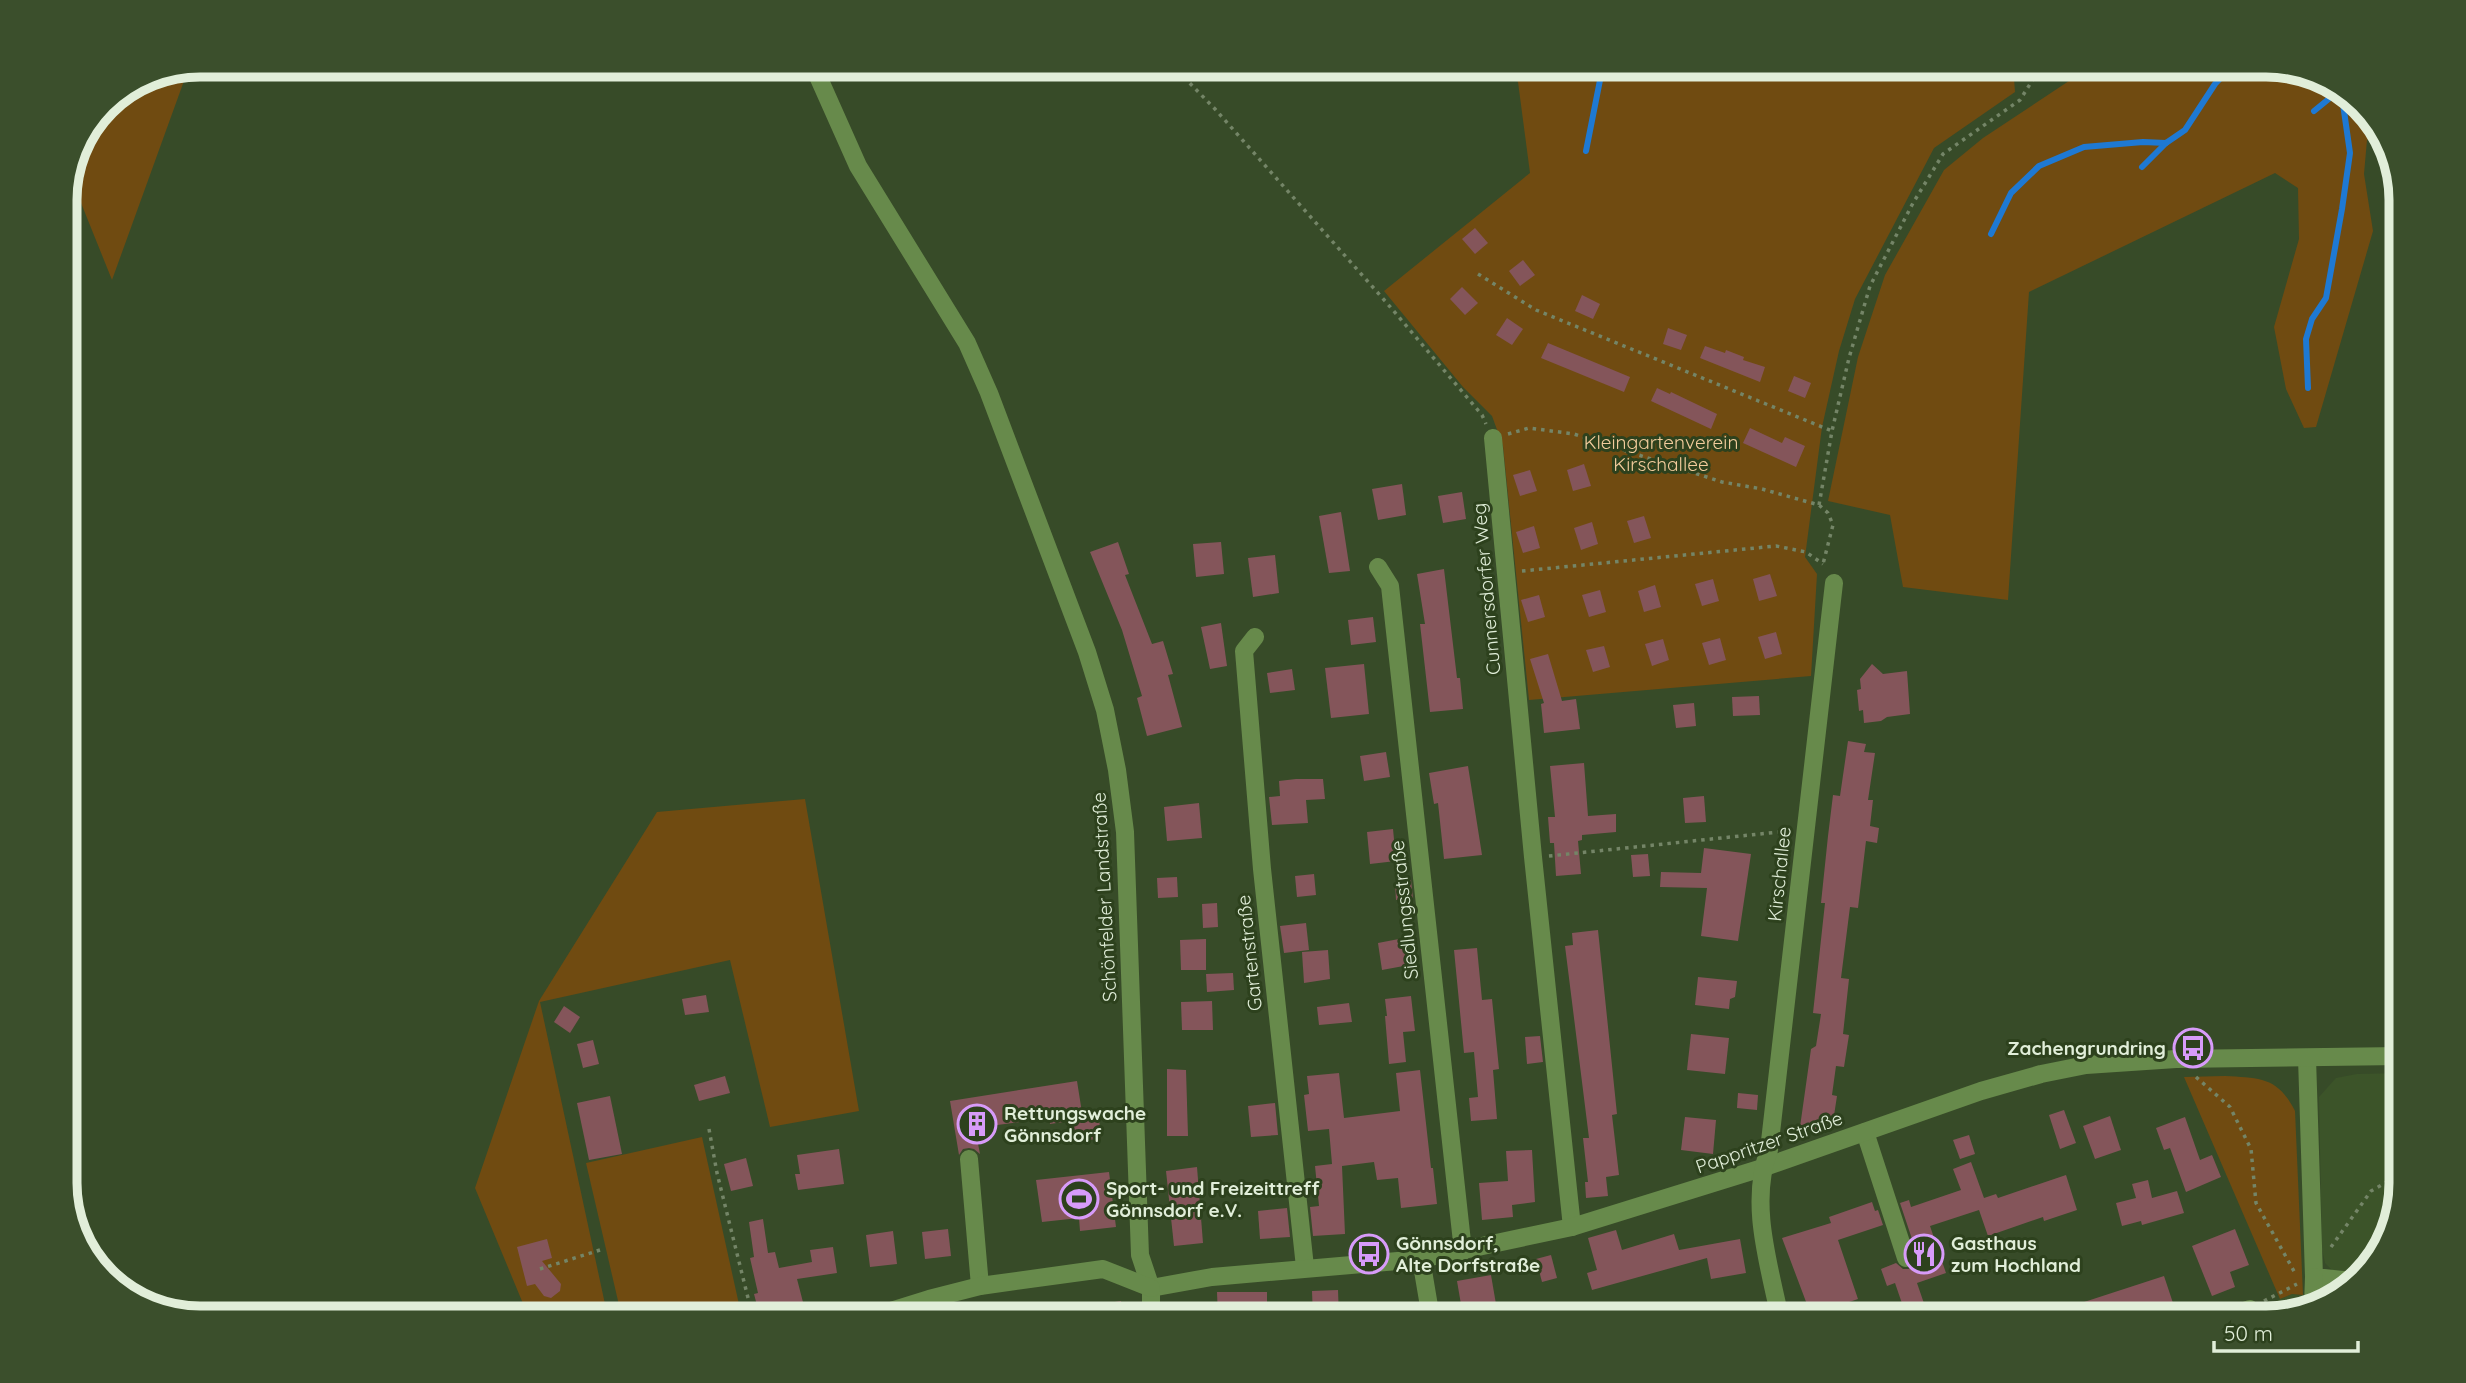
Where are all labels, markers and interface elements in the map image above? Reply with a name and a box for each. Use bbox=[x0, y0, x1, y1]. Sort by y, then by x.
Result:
park label: Kleingartenverein Kirschallee bbox=[1584, 430, 1738, 476]
street label: Cunnersdorfer Weg bbox=[1467, 502, 1505, 676]
street label: Schönfelder Landstraße bbox=[1087, 792, 1121, 1002]
street label: Kirschallee bbox=[1762, 825, 1796, 923]
street label: Siedlungsstraße bbox=[1385, 839, 1423, 981]
street label: Gartenstraße bbox=[1231, 894, 1267, 1012]
bus stop icon: Zachengrundring bbox=[2172, 1027, 2214, 1069]
place label: Zachengrundring bbox=[2007, 1036, 2166, 1060]
place label: Rettungswache Gönnsdorf bbox=[1004, 1101, 1146, 1147]
building icon: Rettungswache Gönnsdorf bbox=[956, 1103, 998, 1145]
street label: Pappritzer Straße bbox=[1692, 1106, 1846, 1178]
place label: Sport- und Freizeittreff Gönnsdorf e.V. bbox=[1106, 1176, 1320, 1222]
sports icon: Sport- und Freizeittreff Gönnsdorf e.V. bbox=[1058, 1178, 1100, 1220]
place label: Gönnsdorf, Alte Dorfstraße bbox=[1396, 1231, 1540, 1277]
place label: Gasthaus zum Hochland bbox=[1951, 1231, 2081, 1277]
bus stop icon: Gönnsdorf, Alte Dorfstraße bbox=[1348, 1233, 1390, 1275]
restaurant icon: Gasthaus zum Hochland bbox=[1903, 1233, 1945, 1275]
scale bar bbox=[2214, 1310, 2358, 1354]
text: 50 m bbox=[2224, 1320, 2273, 1346]

